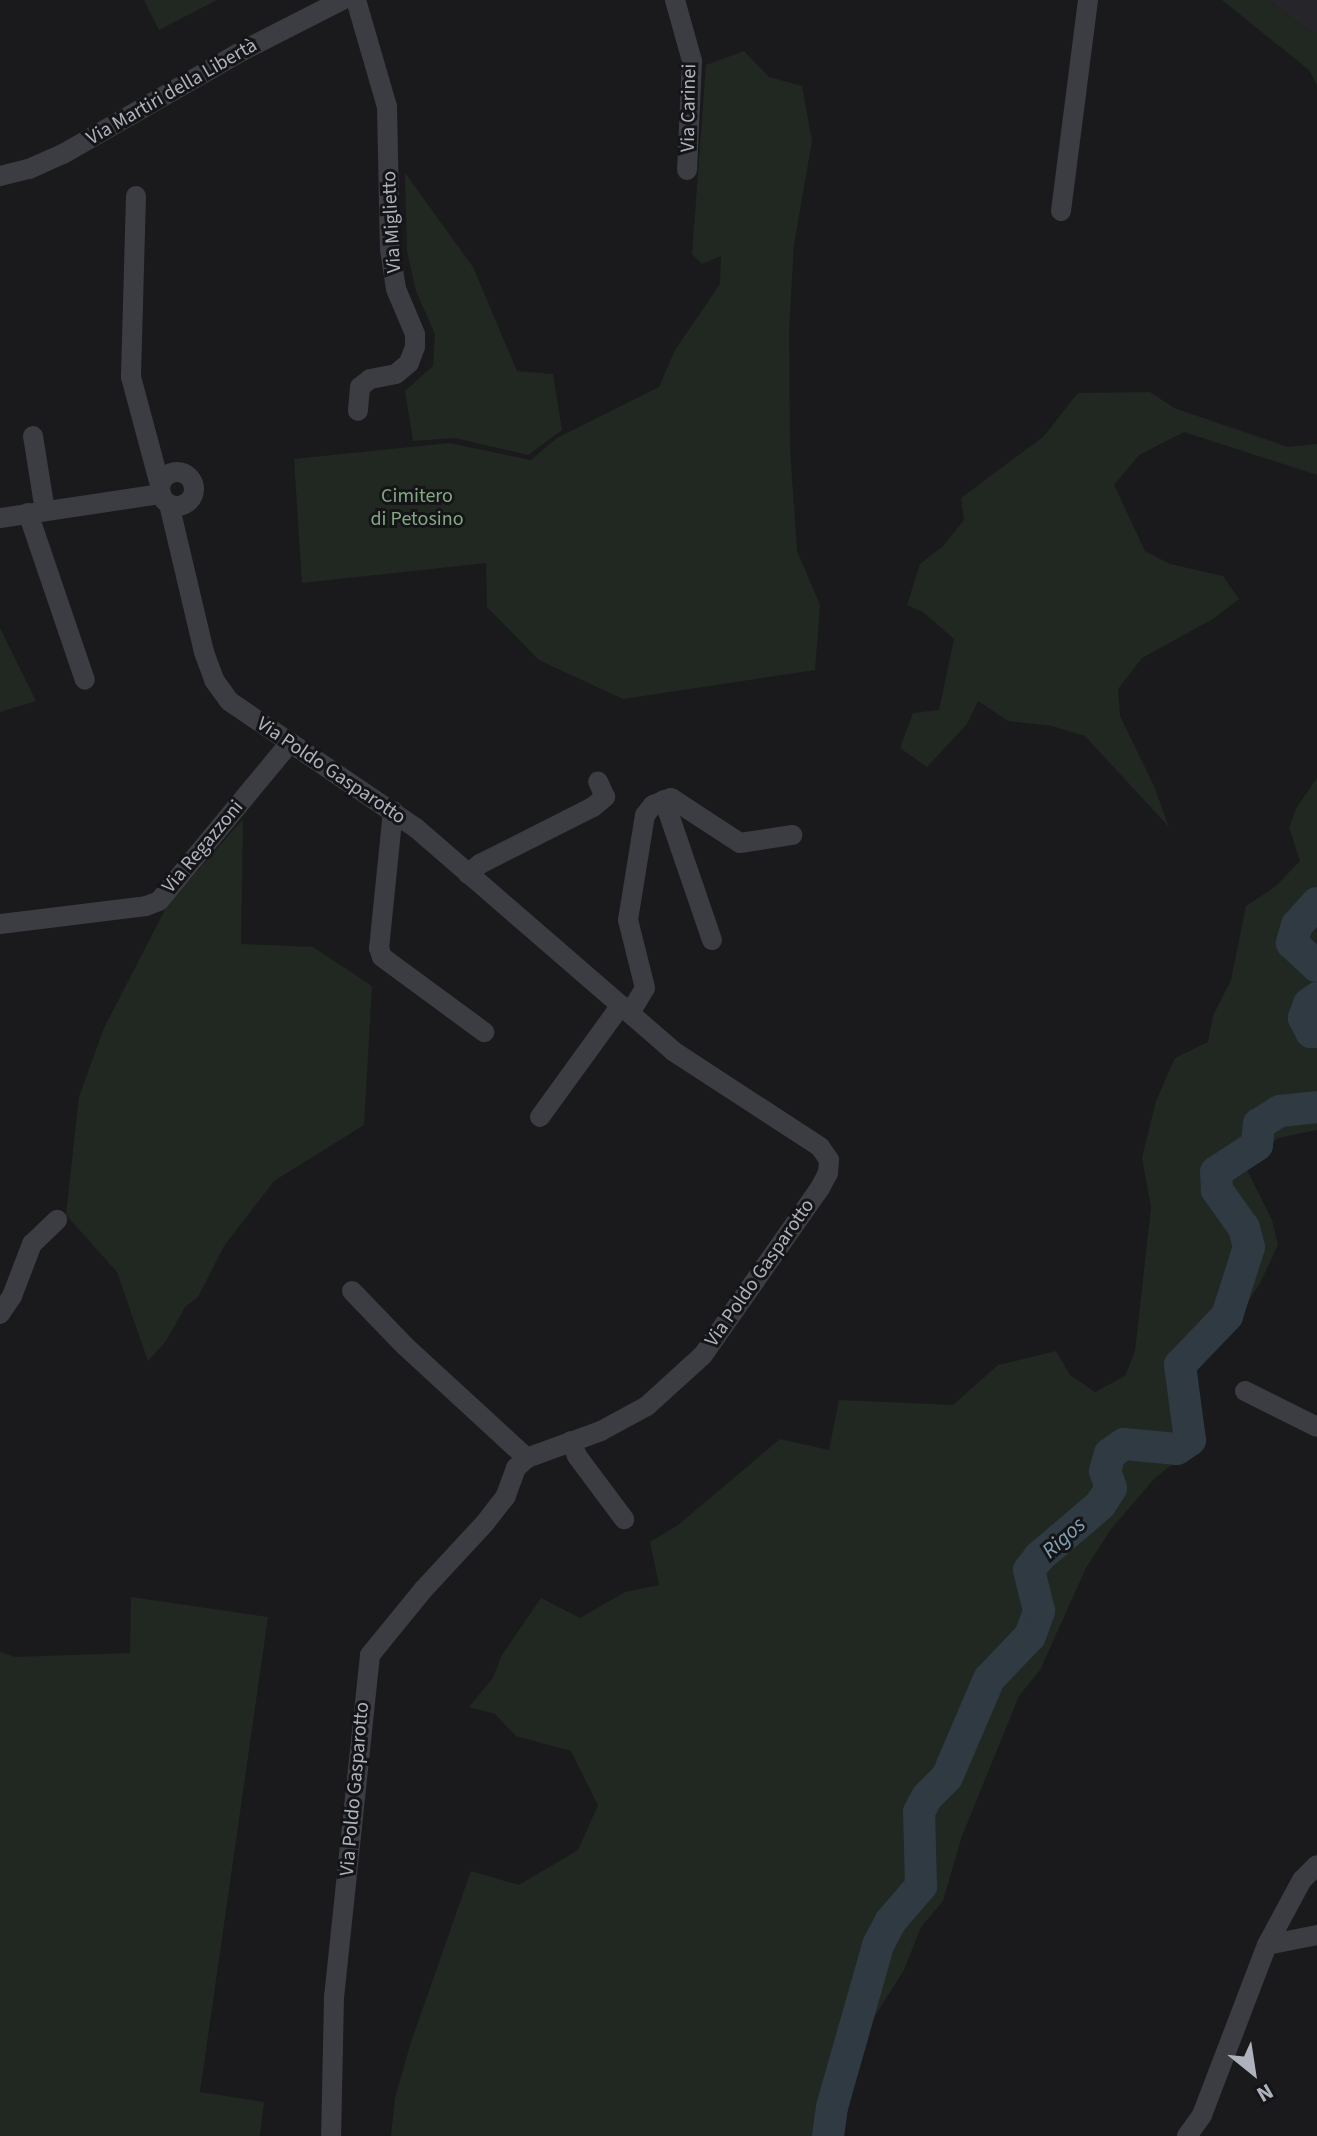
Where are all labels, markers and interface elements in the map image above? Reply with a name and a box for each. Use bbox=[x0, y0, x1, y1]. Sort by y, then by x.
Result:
street label: Via Martiri della Libertà bbox=[83, 33, 261, 151]
street label: Via Carinei bbox=[676, 64, 702, 152]
street label: Via Miglietto bbox=[377, 170, 407, 274]
park label: Cimitero di Petosino bbox=[371, 485, 463, 532]
street label: Via Poldo Gasparotto bbox=[252, 712, 410, 830]
street label: Via Regazzoni bbox=[157, 796, 249, 898]
street label: Via Poldo Gasparotto bbox=[700, 1195, 820, 1351]
water label: Rigos bbox=[1037, 1512, 1091, 1564]
street label: Via Poldo Gasparotto bbox=[335, 1701, 375, 1877]
north arrow bbox=[1213, 2032, 1293, 2112]
text: N bbox=[1251, 2075, 1279, 2110]

